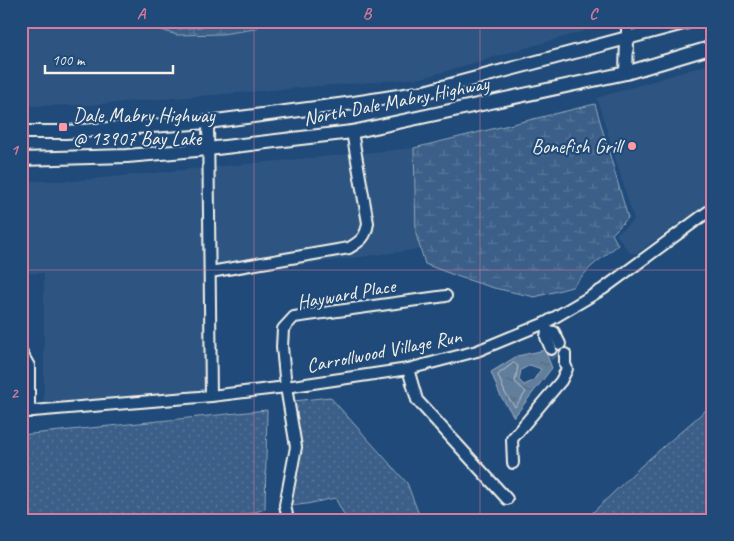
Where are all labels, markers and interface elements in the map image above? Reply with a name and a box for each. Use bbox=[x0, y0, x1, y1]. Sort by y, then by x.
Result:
text: A bbox=[137, 4, 147, 24]
text: B bbox=[363, 4, 373, 24]
text: C bbox=[589, 4, 599, 24]
scale bar bbox=[45, 42, 172, 74]
text: 100 m bbox=[52, 51, 86, 70]
street label: North Dale Mabry Highway bbox=[301, 71, 492, 131]
place label: Dale Mabry Highway @ 13907 Bay Lake bbox=[73, 103, 216, 151]
marker: Dale Mabry Highway @ 13907 Bay Lake bbox=[57, 121, 69, 133]
place label: Bonefish Grill bbox=[532, 134, 626, 159]
text: 1 bbox=[10, 140, 19, 160]
marker: Bonefish Grill bbox=[626, 140, 638, 152]
street label: Hayward Place bbox=[295, 273, 399, 315]
street label: Carrollwood Village Run bbox=[304, 324, 465, 378]
text: 2 bbox=[10, 383, 19, 403]

